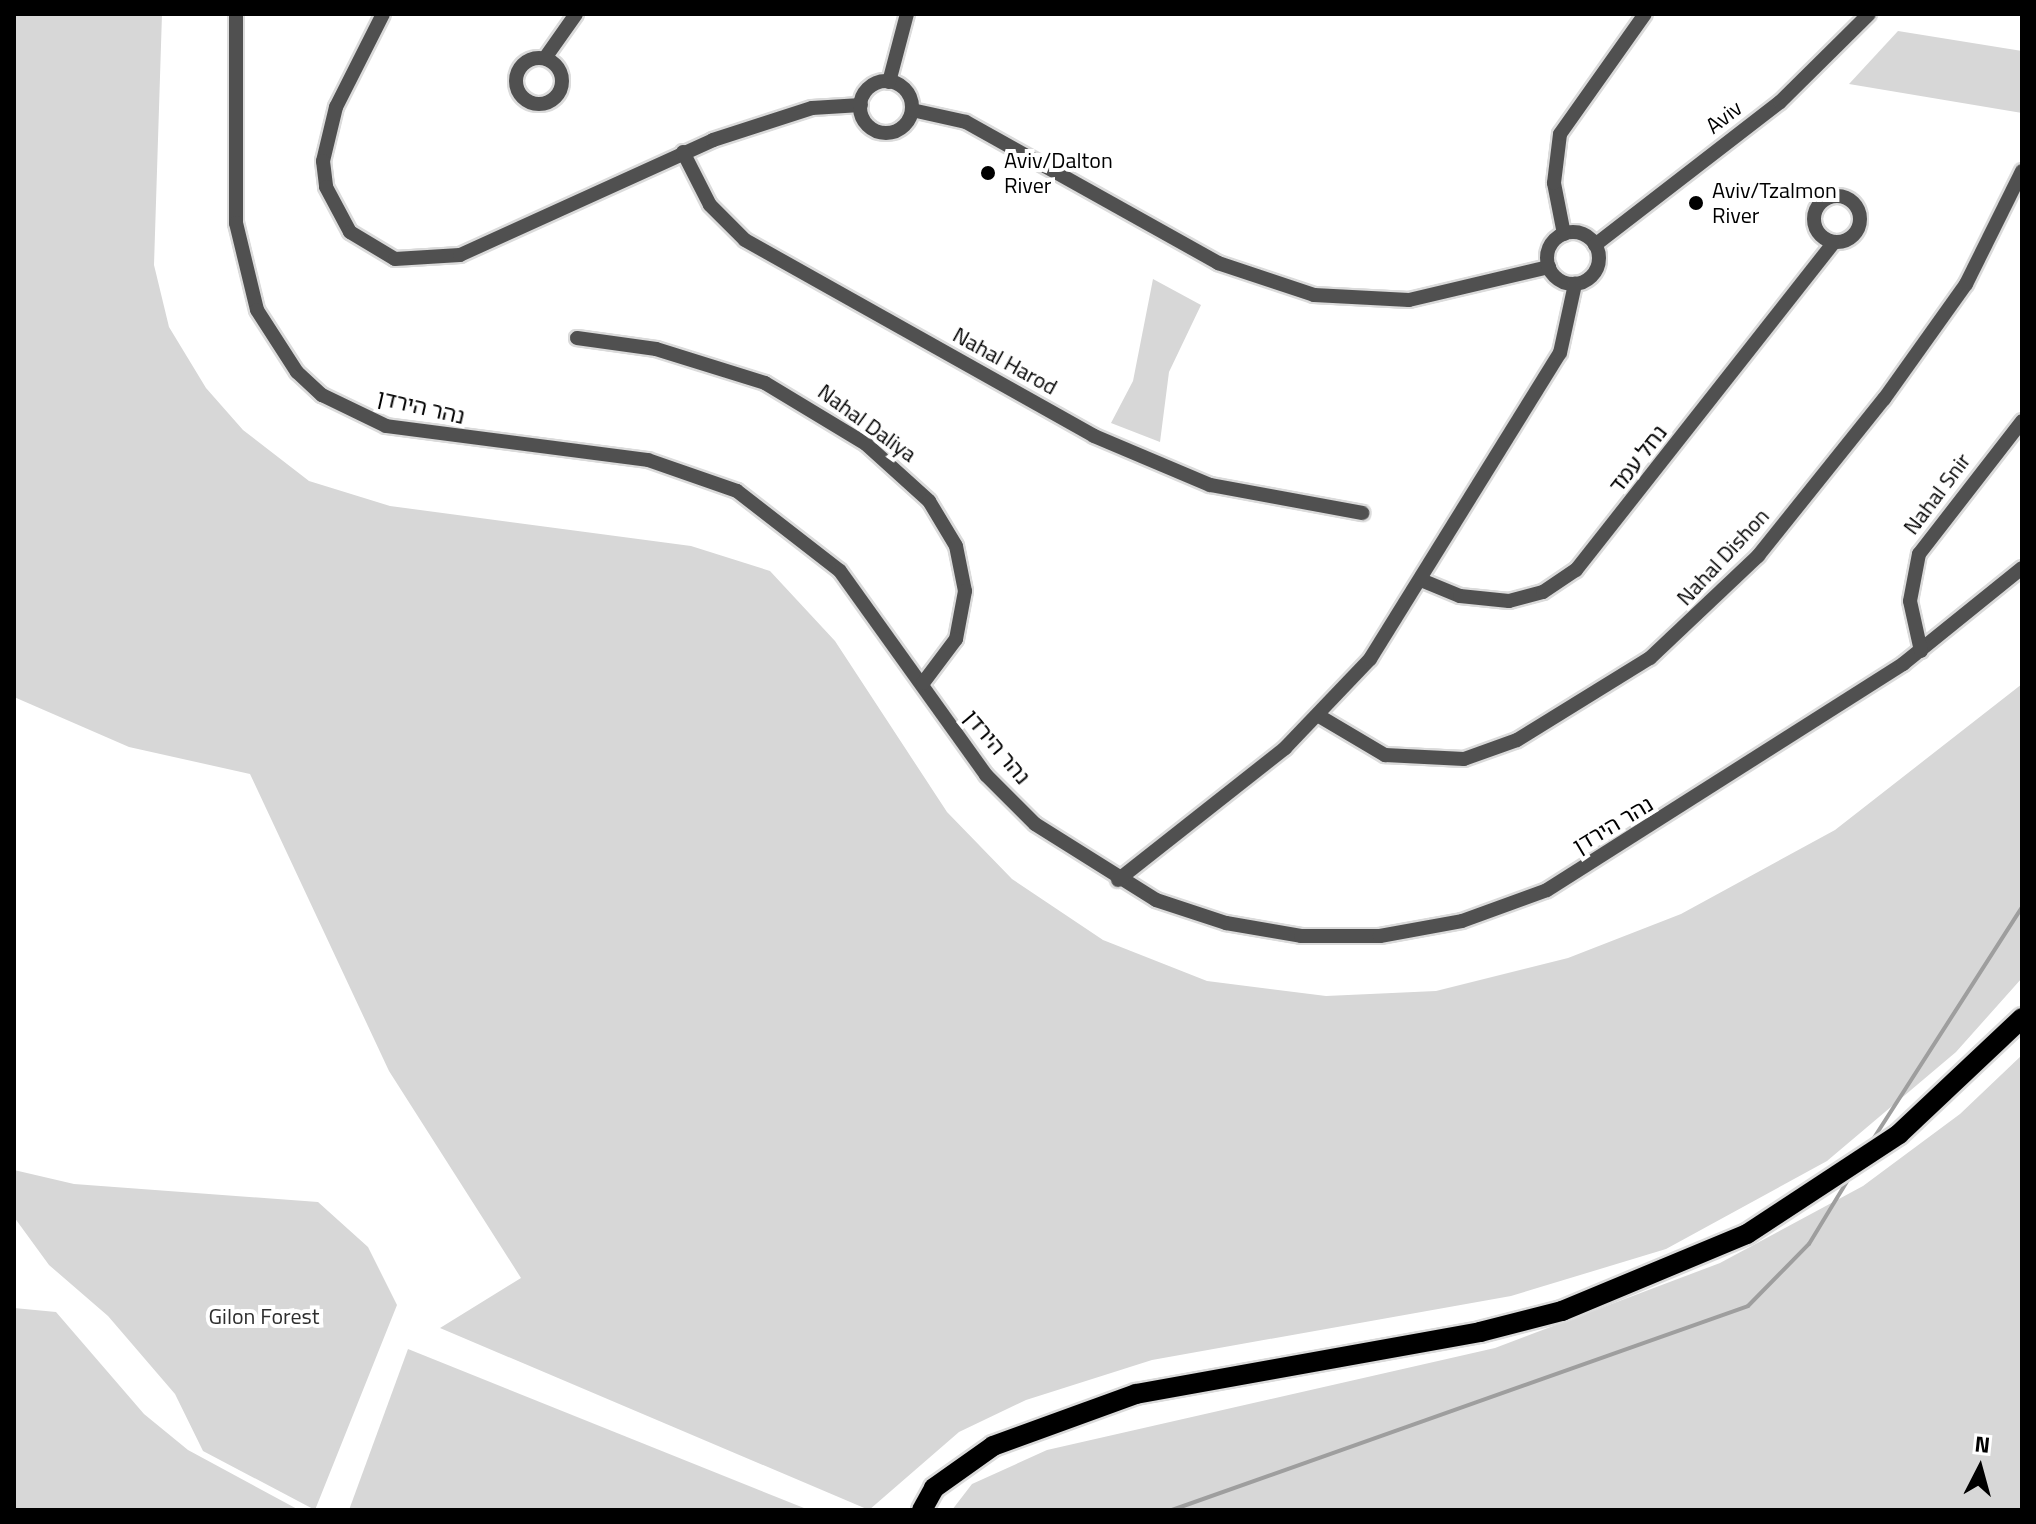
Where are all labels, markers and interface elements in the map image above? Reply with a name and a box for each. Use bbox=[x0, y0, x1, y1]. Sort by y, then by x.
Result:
street label: Aviv bbox=[1701, 95, 1747, 139]
place label: Aviv/Dalton River bbox=[1004, 147, 1113, 198]
marker: Aviv/Dalton River bbox=[979, 164, 997, 182]
place label: Aviv/Tzalmon River bbox=[1712, 177, 1837, 228]
marker: Aviv/Tzalmon River bbox=[1687, 194, 1705, 212]
street label: Nahal Harod bbox=[948, 322, 1062, 400]
street label: Nahal Daliya bbox=[813, 378, 921, 468]
street label: נהר הירדן bbox=[375, 384, 467, 430]
street label: נחל עמד bbox=[1603, 420, 1673, 498]
street label: Nahal Snir bbox=[1898, 448, 1976, 540]
street label: Nahal Dishon bbox=[1671, 503, 1775, 611]
street label: נהר הירדן bbox=[958, 704, 1036, 790]
street label: נהר הירדן bbox=[1568, 791, 1658, 859]
park label: Gilon Forest bbox=[209, 1304, 319, 1330]
text: N bbox=[1973, 1426, 1992, 1462]
north arrow bbox=[1940, 1428, 2020, 1508]

